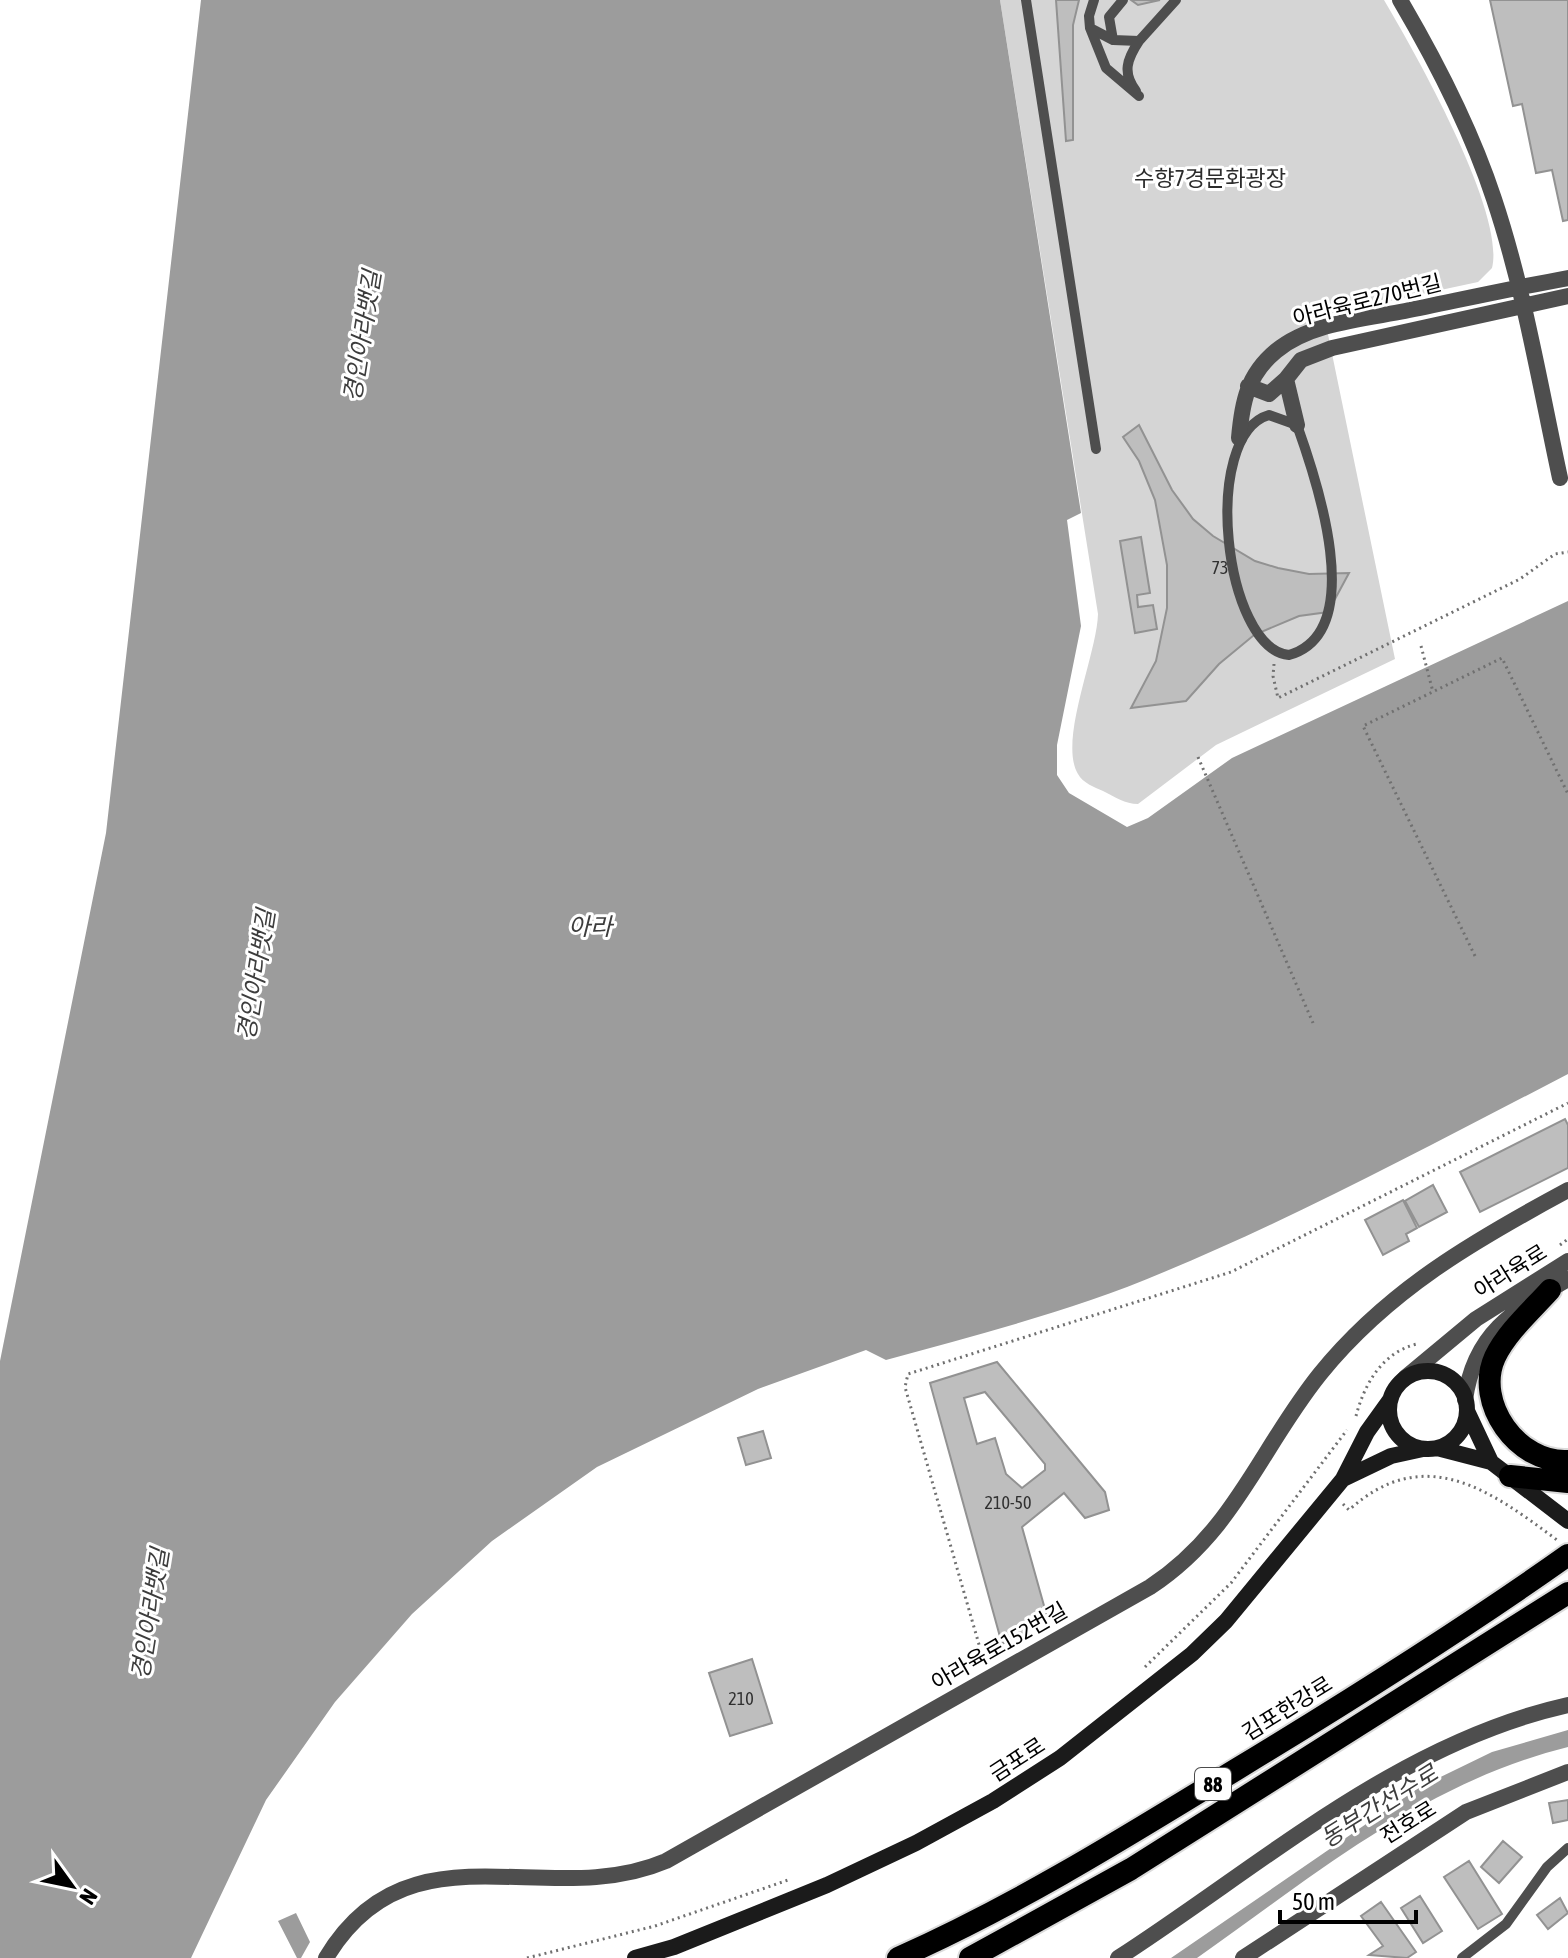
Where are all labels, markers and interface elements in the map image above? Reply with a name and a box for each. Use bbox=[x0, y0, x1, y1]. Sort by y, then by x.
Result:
park label: 수향7경문화광장 bbox=[1134, 165, 1286, 191]
water label: 경인아라뱃길 bbox=[338, 267, 386, 404]
street label: 아라육로270번길 bbox=[1290, 269, 1444, 331]
house number: 73 bbox=[1212, 557, 1228, 578]
water label: 경인아라뱃길 bbox=[232, 906, 280, 1043]
water label: 아라 bbox=[568, 913, 615, 940]
street label: 아라육로 bbox=[1469, 1239, 1551, 1303]
house number: 210-50 bbox=[985, 1492, 1031, 1513]
water label: 경인아라뱃길 bbox=[126, 1545, 174, 1682]
street label: 아라육로152번길 bbox=[926, 1597, 1072, 1695]
street label: 김포한강로 bbox=[1237, 1670, 1337, 1746]
house number: 210 bbox=[728, 1688, 754, 1709]
street label: 금포로 bbox=[984, 1732, 1050, 1786]
water label: 동부간선수로 bbox=[1316, 1759, 1443, 1853]
road number: 88 bbox=[1195, 1768, 1231, 1800]
street label: 전호로 bbox=[1375, 1795, 1441, 1849]
north arrow bbox=[32, 1846, 112, 1926]
scale bar bbox=[1280, 1874, 1416, 1924]
text: N bbox=[74, 1884, 103, 1909]
text: 50 m bbox=[1292, 1888, 1335, 1915]

